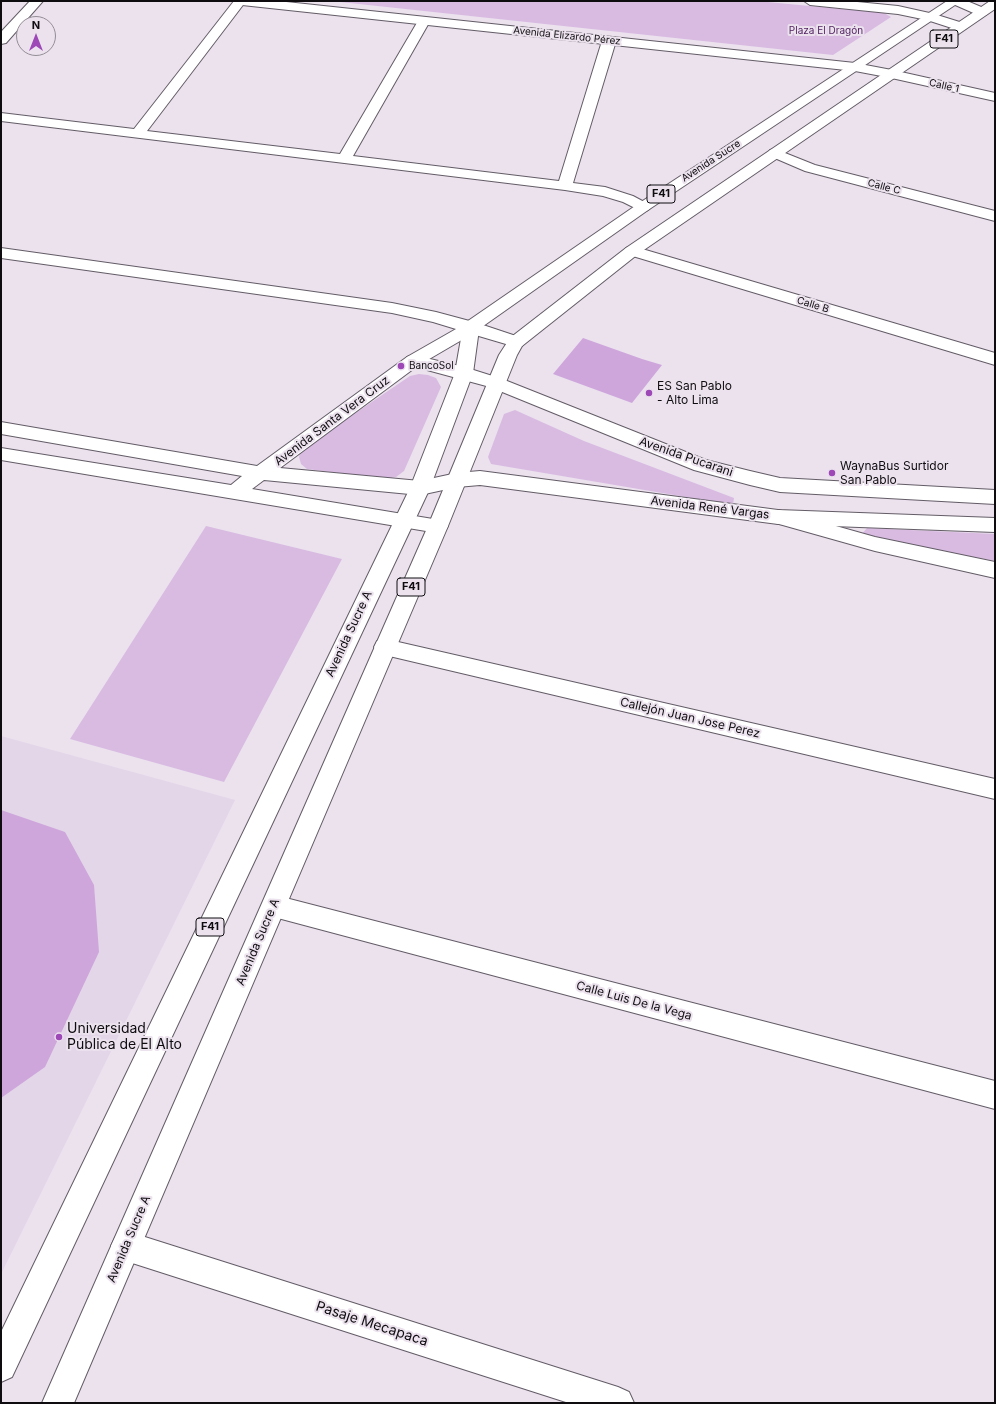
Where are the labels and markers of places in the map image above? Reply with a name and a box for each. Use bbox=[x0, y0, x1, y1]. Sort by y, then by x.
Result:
place label: BancoSol bbox=[409, 360, 454, 372]
marker: BancoSol bbox=[396, 361, 406, 371]
place label: ES San Pablo - Alto Lima bbox=[657, 379, 732, 407]
marker: ES San Pablo - Alto Lima bbox=[644, 388, 654, 398]
place label: WaynaBus Surtidor San Pablo bbox=[840, 459, 948, 487]
marker: WaynaBus Surtidor San Pablo bbox=[827, 468, 837, 478]
place label: Universidad Pública de El Alto bbox=[67, 1021, 182, 1054]
marker: Universidad Pública de El Alto bbox=[54, 1032, 64, 1042]

